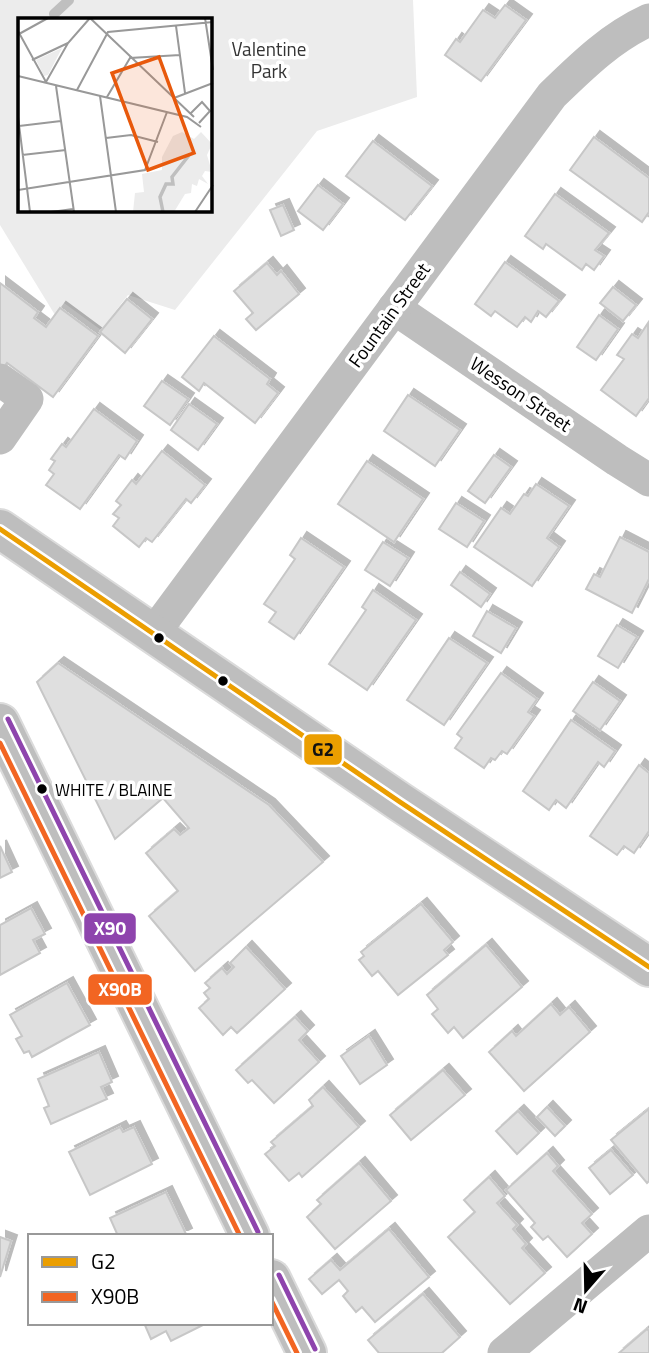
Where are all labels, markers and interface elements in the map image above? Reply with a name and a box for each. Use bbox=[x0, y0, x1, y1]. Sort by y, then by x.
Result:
inset map bbox=[18, 18, 212, 212]
park label: Valentine Park bbox=[232, 34, 306, 85]
street label: Fountain Street bbox=[341, 256, 437, 373]
street label: Wesson Street bbox=[465, 349, 578, 439]
unlabelled marker bbox=[152, 631, 166, 645]
unlabelled marker bbox=[216, 674, 230, 688]
line badge: G2 bbox=[303, 733, 343, 766]
text: G2 bbox=[312, 734, 334, 763]
place label: WHITE / BLAINE bbox=[55, 777, 172, 803]
marker: WHITE / BLAINE bbox=[35, 782, 49, 796]
line badge: X90 bbox=[83, 912, 137, 945]
text: X90 bbox=[94, 913, 126, 942]
line badge: X90B bbox=[87, 973, 153, 1006]
text: X90B bbox=[98, 974, 142, 1003]
legend bbox=[28, 1234, 273, 1325]
text: G2 bbox=[91, 1245, 116, 1277]
north arrow bbox=[551, 1255, 621, 1325]
text: X90B bbox=[91, 1280, 139, 1312]
text: N bbox=[569, 1291, 591, 1322]

